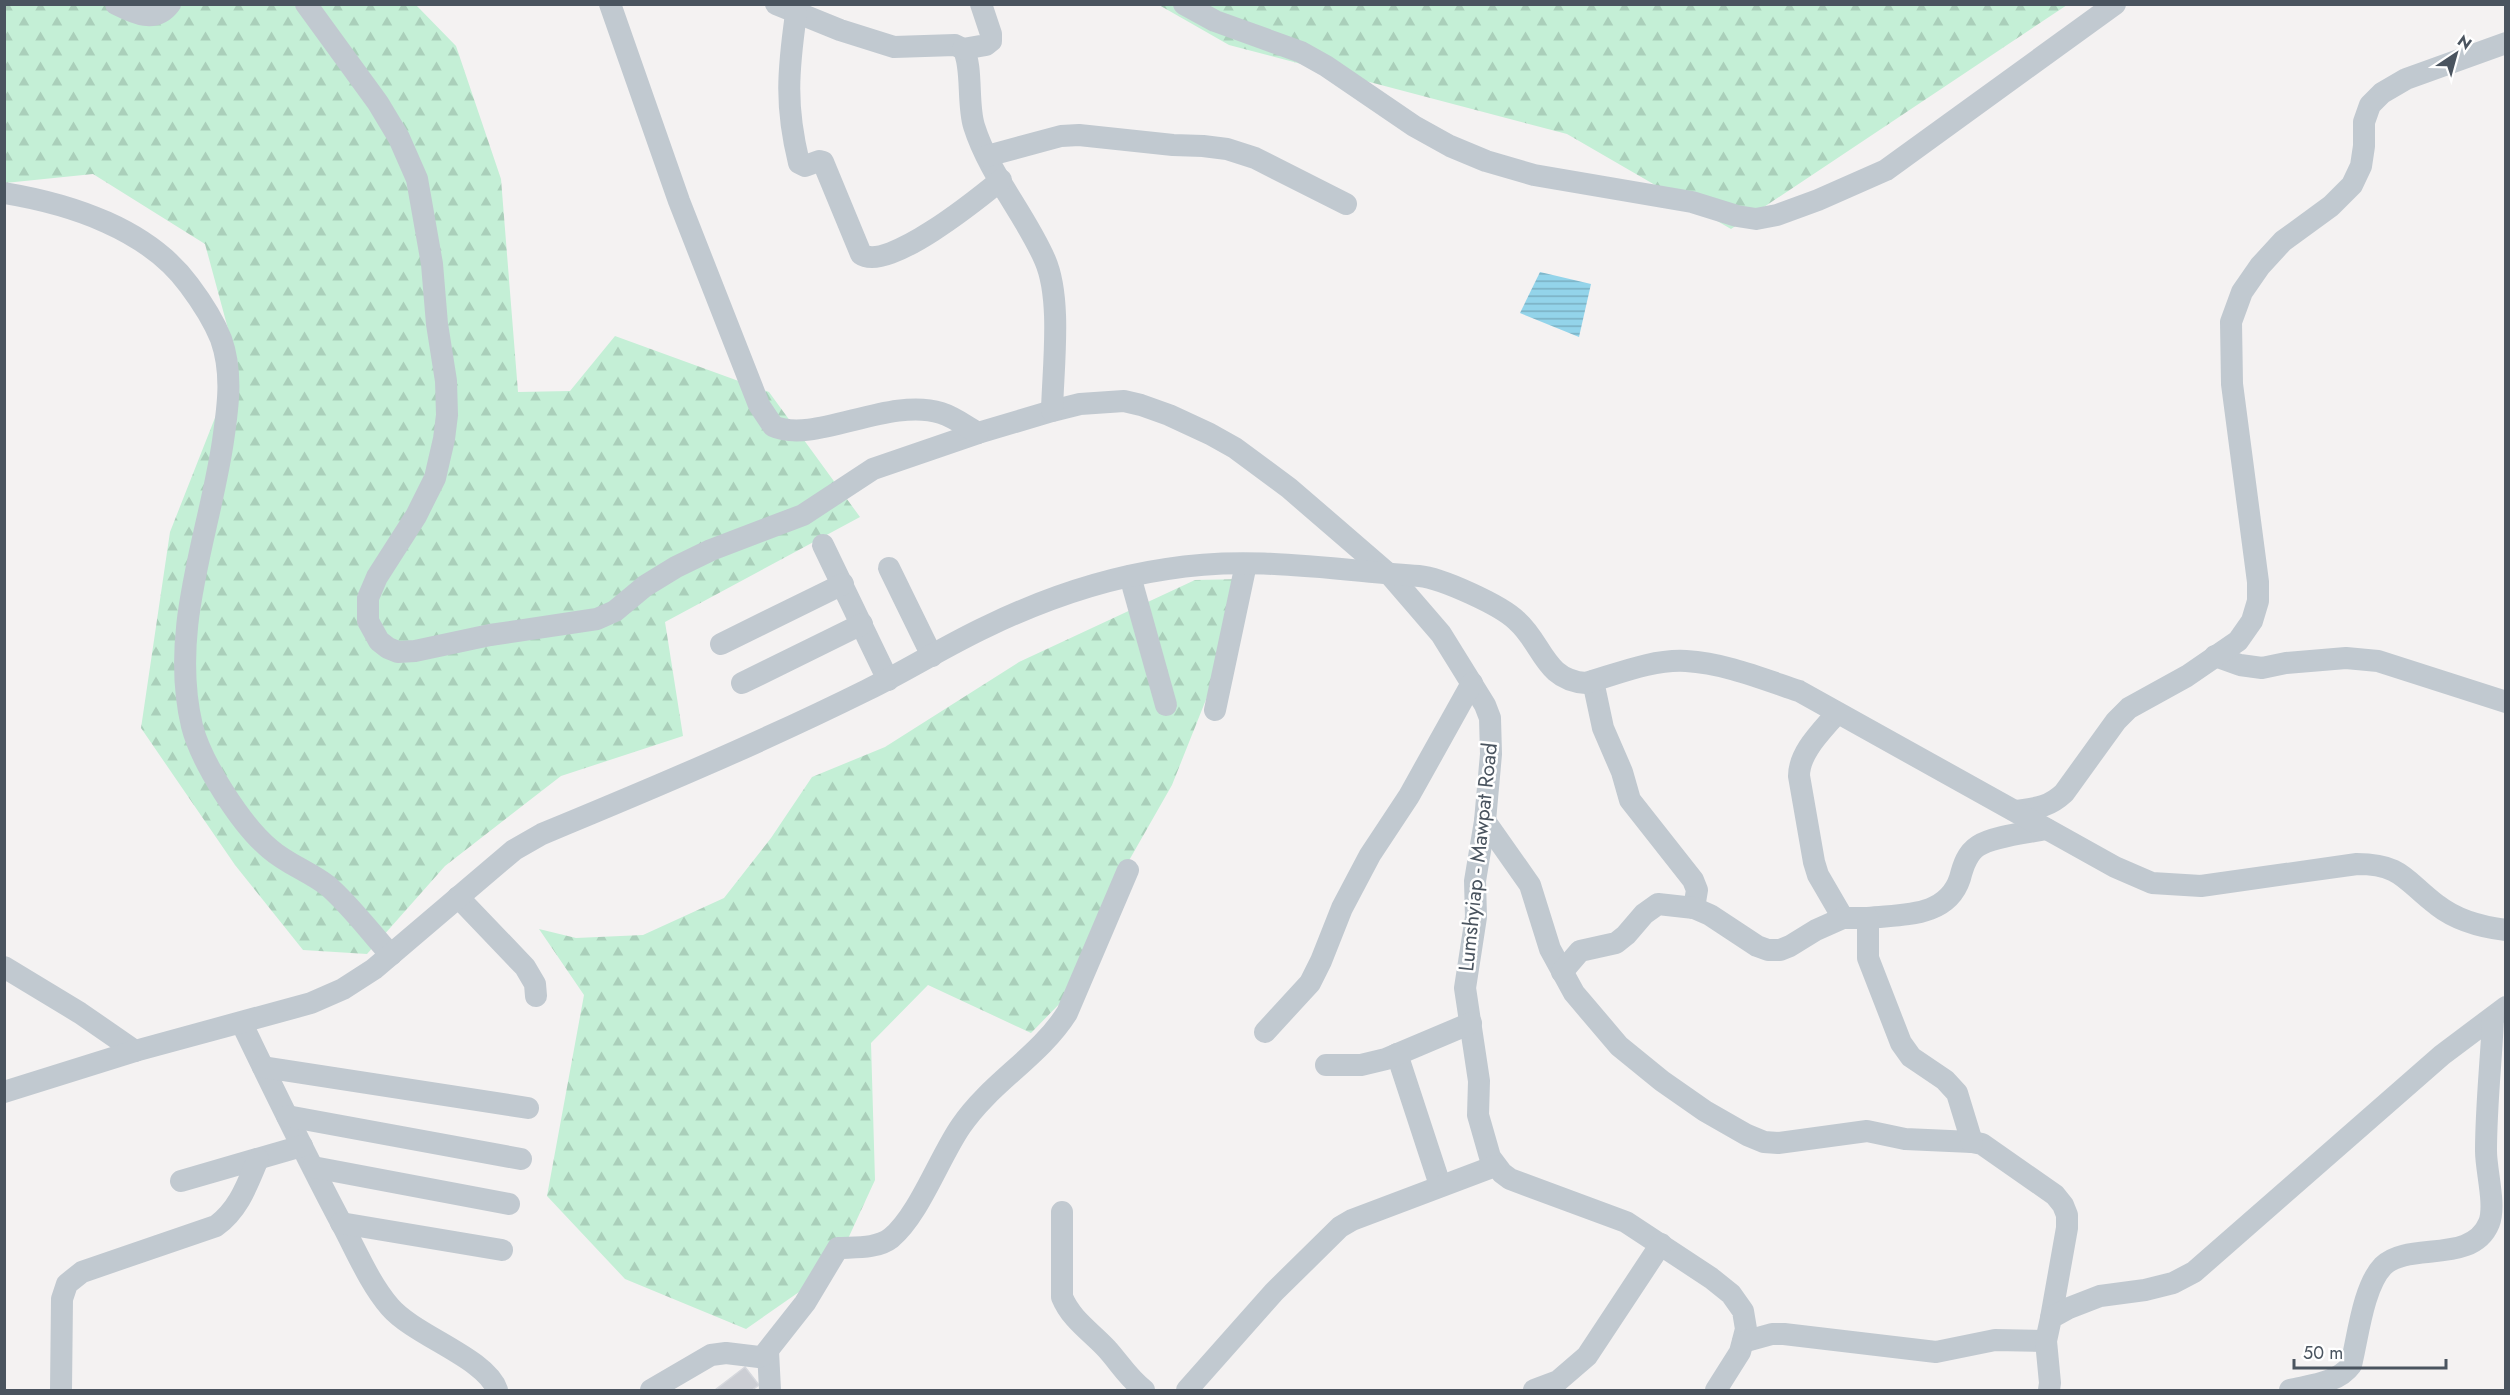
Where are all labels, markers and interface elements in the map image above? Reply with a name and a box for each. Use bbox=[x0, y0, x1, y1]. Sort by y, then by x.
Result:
north arrow bbox=[2426, 24, 2486, 84]
text: N bbox=[2453, 29, 2476, 55]
street label: Lumshyiap - Mawpat Road bbox=[1451, 741, 1505, 973]
scale bar bbox=[2294, 1332, 2446, 1370]
text: 50 m bbox=[2303, 1340, 2343, 1366]

